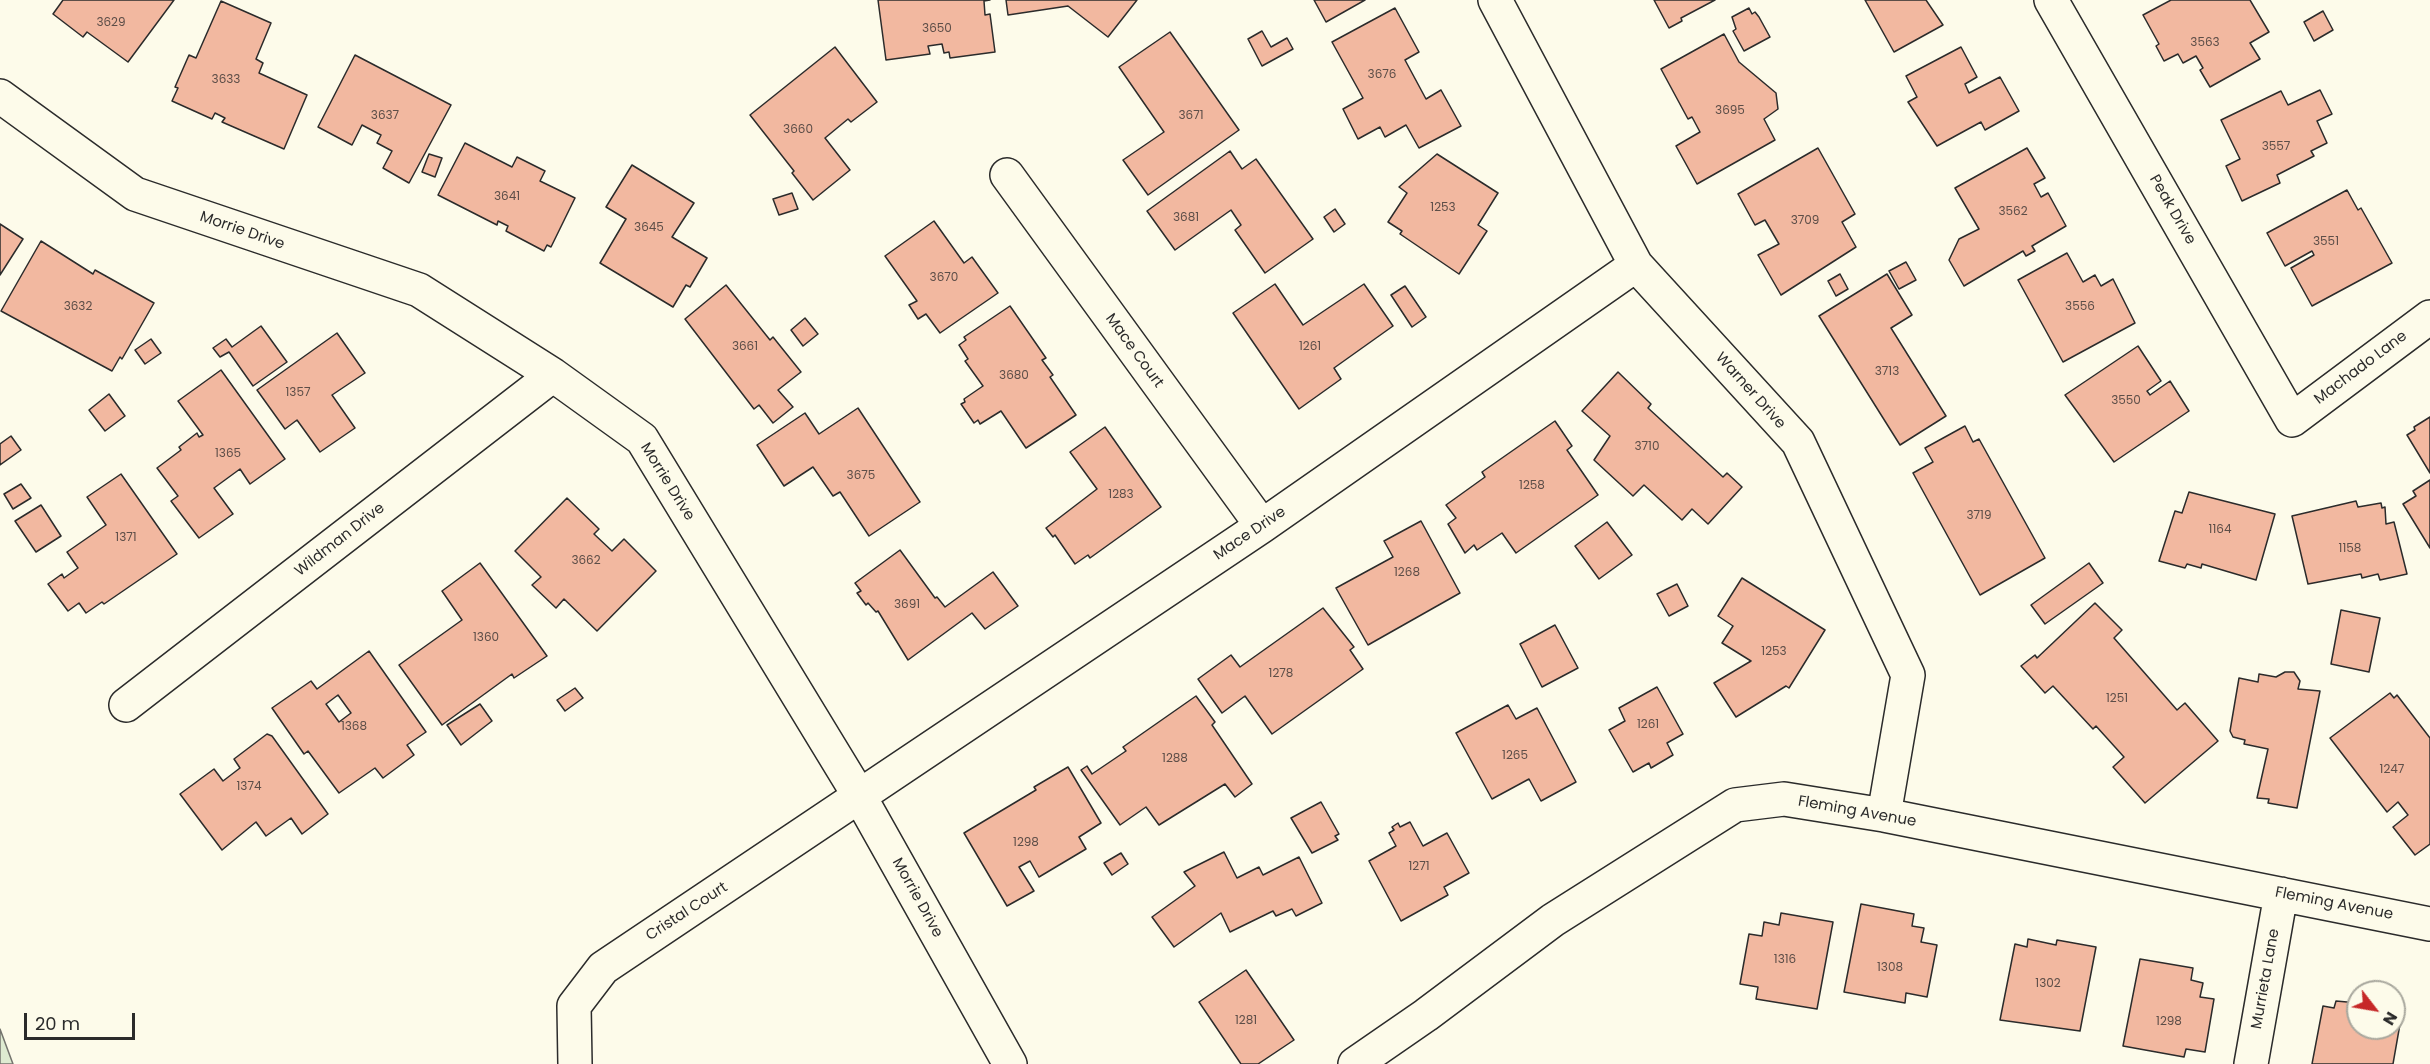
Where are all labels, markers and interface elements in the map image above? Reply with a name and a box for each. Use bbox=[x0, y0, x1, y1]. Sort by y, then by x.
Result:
house number: 3629 bbox=[96, 16, 126, 30]
house number: 3650 bbox=[922, 22, 952, 36]
house number: 3563 bbox=[2190, 36, 2220, 50]
house number: 3676 bbox=[1368, 68, 1396, 82]
house number: 3633 bbox=[212, 73, 240, 87]
house number: 3695 bbox=[1715, 104, 1745, 118]
house number: 3637 bbox=[371, 109, 399, 123]
house number: 3671 bbox=[1178, 109, 1204, 123]
house number: 3660 bbox=[783, 123, 813, 137]
house number: 3557 bbox=[2262, 140, 2290, 154]
street label: Peak Drive bbox=[2145, 172, 2199, 248]
house number: 3641 bbox=[494, 190, 520, 204]
house number: 1253 bbox=[1430, 201, 1456, 215]
house number: 3562 bbox=[1998, 205, 2028, 219]
street label: Morrie Drive bbox=[197, 208, 287, 254]
house number: 3681 bbox=[1173, 211, 1199, 225]
house number: 3709 bbox=[1791, 214, 1819, 228]
house number: 3645 bbox=[634, 221, 664, 235]
house number: 3551 bbox=[2313, 235, 2339, 249]
house number: 3670 bbox=[930, 271, 958, 285]
house number: 3632 bbox=[64, 300, 92, 314]
house number: 3556 bbox=[2065, 300, 2095, 314]
street label: Mace Court bbox=[1101, 310, 1167, 392]
street label: Machado Lane bbox=[2311, 327, 2411, 409]
house number: 3661 bbox=[732, 340, 758, 354]
house number: 1261 bbox=[1299, 340, 1321, 354]
street label: Warner Drive bbox=[1711, 349, 1789, 433]
house number: 3713 bbox=[1875, 365, 1899, 379]
house number: 3680 bbox=[999, 369, 1029, 383]
house number: 1357 bbox=[286, 386, 310, 400]
house number: 3550 bbox=[2111, 394, 2141, 408]
street label: Morrie Drive bbox=[636, 440, 698, 524]
house number: 3710 bbox=[1635, 440, 1659, 454]
house number: 1365 bbox=[215, 447, 241, 461]
house number: 3675 bbox=[847, 469, 875, 483]
house number: 1258 bbox=[1519, 479, 1545, 493]
house number: 1283 bbox=[1108, 488, 1134, 502]
street label: Wildman Drive bbox=[292, 499, 388, 581]
street label: Mace Drive bbox=[1211, 503, 1289, 565]
house number: 3719 bbox=[1966, 509, 1992, 523]
house number: 1164 bbox=[2209, 523, 2231, 537]
house number: 1371 bbox=[115, 531, 137, 545]
house number: 1158 bbox=[2339, 542, 2361, 556]
house number: 3662 bbox=[571, 554, 601, 568]
house number: 1268 bbox=[1394, 566, 1420, 580]
house number: 3691 bbox=[894, 598, 920, 612]
house number: 1360 bbox=[473, 631, 499, 645]
house number: 1253 bbox=[1761, 645, 1787, 659]
house number: 1278 bbox=[1269, 667, 1293, 681]
house number: 1251 bbox=[2106, 692, 2128, 706]
house number: 1261 bbox=[1637, 718, 1659, 732]
house number: 1368 bbox=[341, 720, 367, 734]
house number: 1265 bbox=[1502, 749, 1528, 763]
house number: 1288 bbox=[1162, 752, 1188, 766]
house number: 1247 bbox=[2380, 763, 2404, 777]
house number: 1374 bbox=[236, 780, 262, 794]
street label: Fleming Avenue bbox=[1796, 793, 1918, 831]
house number: 1298 bbox=[1013, 836, 1039, 850]
street label: Morrie Drive bbox=[888, 855, 946, 941]
house number: 1271 bbox=[1408, 860, 1430, 874]
street label: Cristal Court bbox=[643, 879, 731, 945]
street label: Fleming Avenue bbox=[2274, 884, 2394, 924]
street label: Murrieta Lane bbox=[2248, 927, 2284, 1031]
house number: 1316 bbox=[1774, 953, 1796, 967]
house number: 1308 bbox=[1877, 961, 1903, 975]
house number: 1302 bbox=[2035, 977, 2061, 991]
north arrow bbox=[2346, 980, 2406, 1040]
scale bar bbox=[27, 1001, 138, 1039]
text: N bbox=[2377, 1007, 2403, 1030]
text: 20 m bbox=[35, 1011, 80, 1036]
house number: 1281 bbox=[1235, 1014, 1257, 1028]
house number: 1298 bbox=[2156, 1015, 2182, 1029]

